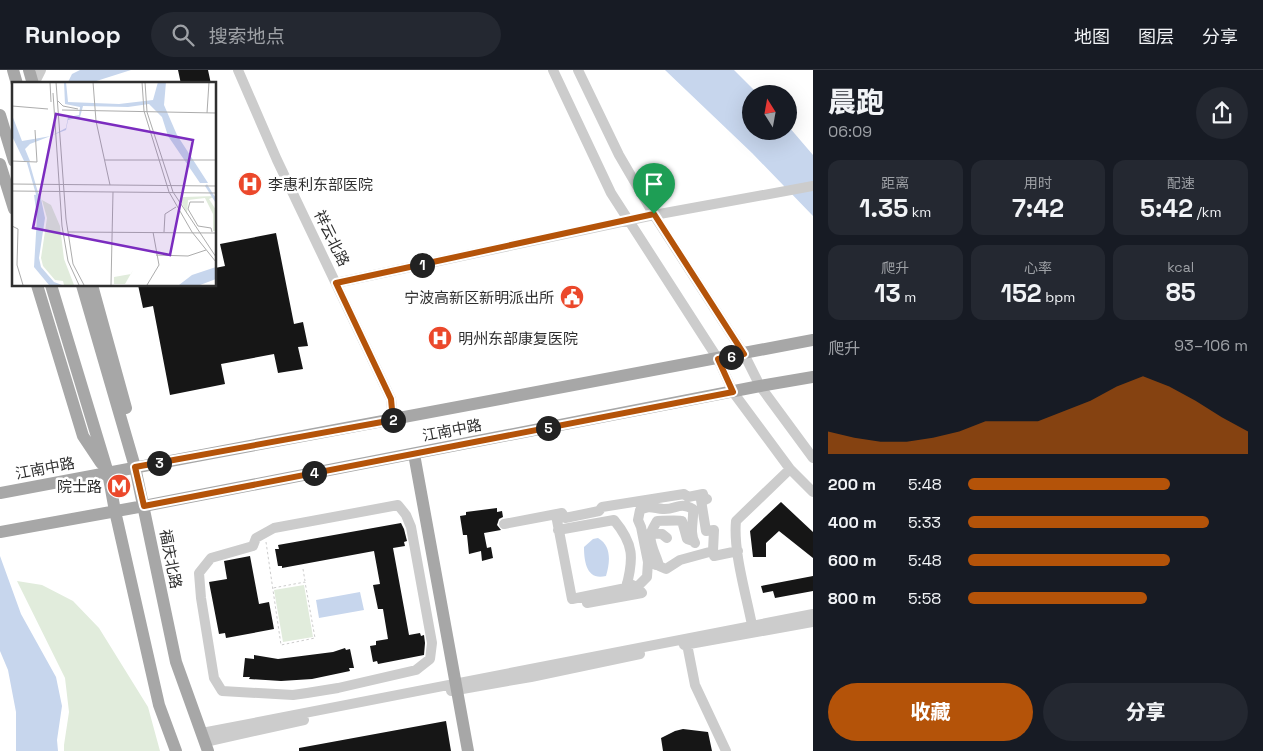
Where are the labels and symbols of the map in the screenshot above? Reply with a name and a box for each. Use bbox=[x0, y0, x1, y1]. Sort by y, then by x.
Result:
inset map bbox=[12, 82, 216, 286]
north arrow bbox=[742, 85, 798, 140]
pin bbox=[633, 163, 675, 214]
hospital icon: 李惠利东部医院 bbox=[237, 171, 263, 197]
place label: 李惠利东部医院 bbox=[268, 175, 373, 194]
street label: 祥云北路 bbox=[310, 207, 354, 269]
pin: 1 bbox=[410, 252, 434, 278]
public building icon: 宁波高新区新明派出所 bbox=[559, 284, 585, 310]
place label: 宁波高新区新明派出所 bbox=[404, 288, 554, 307]
hospital icon: 明州东部康复医院 bbox=[427, 325, 453, 351]
place label: 明州东部康复医院 bbox=[458, 329, 578, 348]
pin: 6 bbox=[718, 344, 744, 370]
pin: 2 bbox=[380, 408, 406, 432]
street label: 江南中路 bbox=[421, 415, 483, 445]
pin: 5 bbox=[536, 416, 560, 440]
pin: 3 bbox=[146, 450, 172, 476]
street label: 江南中路 bbox=[14, 453, 76, 483]
pin: 4 bbox=[302, 460, 326, 486]
metro station icon: 院士路 bbox=[106, 473, 132, 499]
place label: 院士路 bbox=[57, 477, 102, 496]
street label: 福庆北路 bbox=[156, 528, 186, 590]

